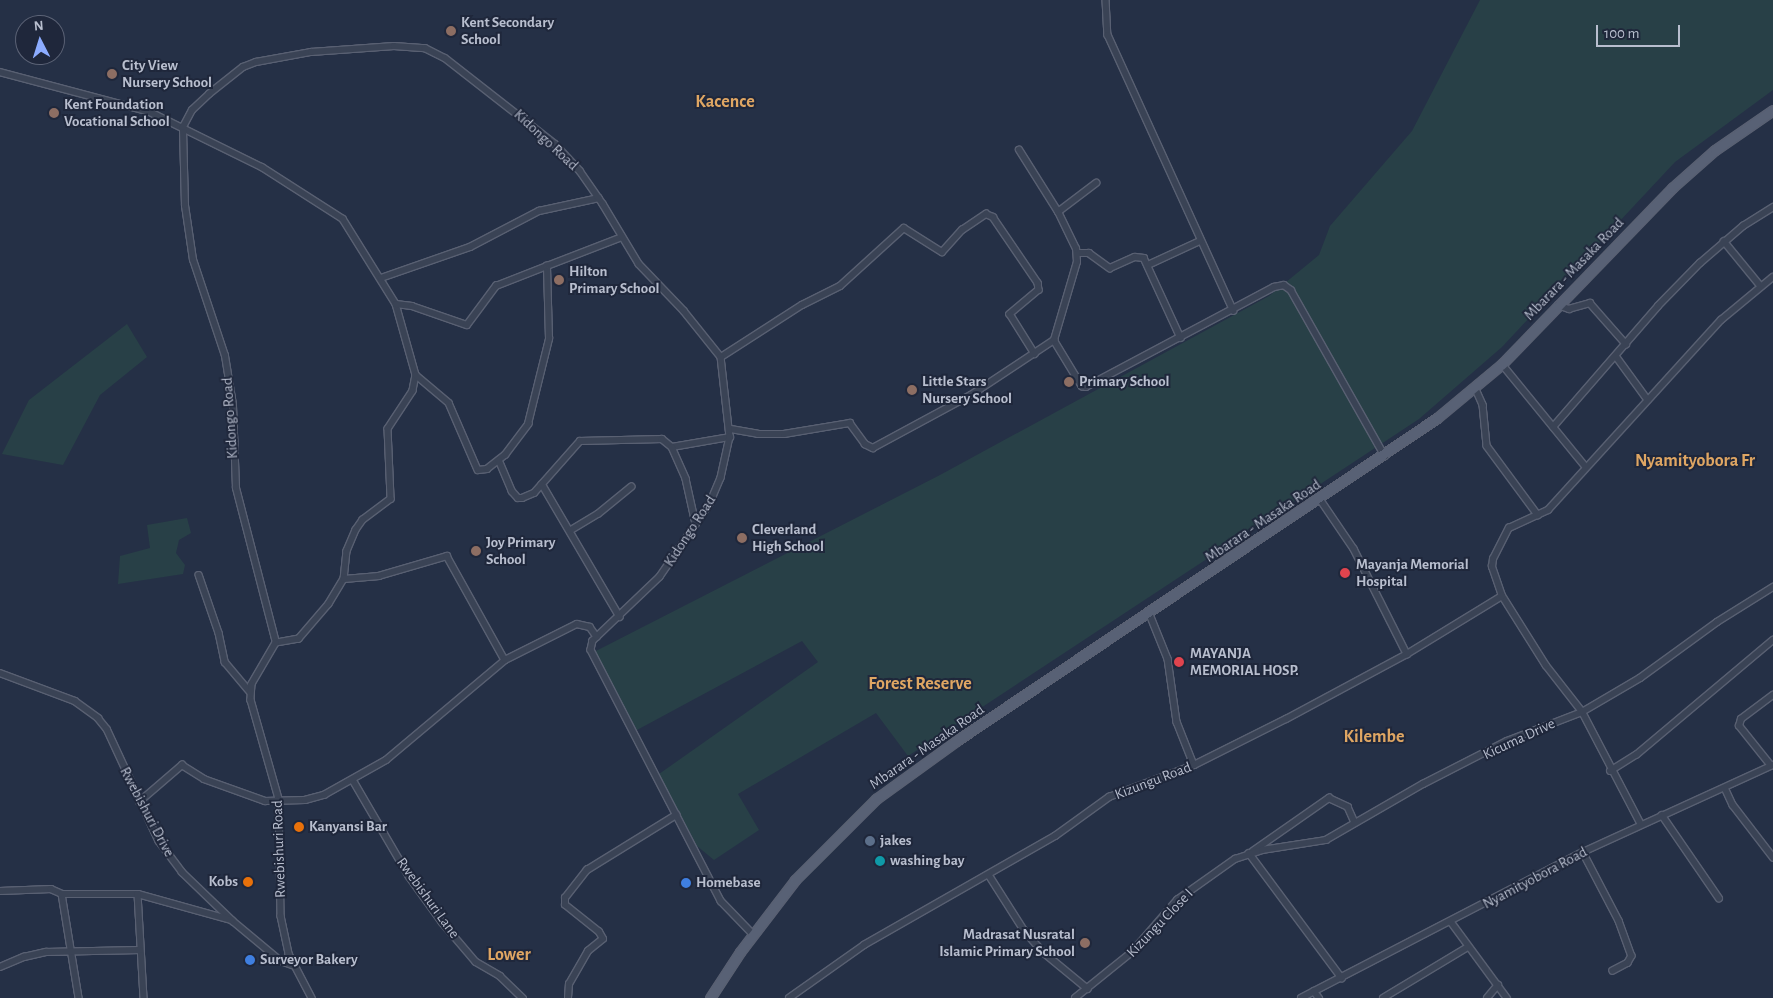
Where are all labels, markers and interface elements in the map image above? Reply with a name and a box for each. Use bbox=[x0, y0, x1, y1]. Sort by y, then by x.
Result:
place label: Kent Secondary School bbox=[461, 13, 554, 48]
north arrow bbox=[15, 15, 65, 65]
scale bar bbox=[1598, 15, 1682, 47]
text: N bbox=[33, 19, 44, 33]
marker: Kent Secondary School bbox=[445, 25, 457, 37]
text: 100 m bbox=[1604, 26, 1639, 41]
place label: City View Nursery School bbox=[122, 56, 212, 91]
marker: City View Nursery School bbox=[106, 68, 118, 80]
district label: Kacence bbox=[695, 91, 755, 113]
place label: Kent Foundation Vocational School bbox=[64, 95, 170, 130]
street label: Kidongo Road bbox=[510, 106, 582, 174]
marker: Kent Foundation Vocational School bbox=[48, 107, 60, 119]
street label: Mbarara - Masaka Road bbox=[1520, 214, 1628, 324]
place label: Hilton Primary School bbox=[569, 262, 660, 297]
marker: Hilton Primary School bbox=[553, 274, 565, 286]
place label: Little Stars Nursery School bbox=[922, 372, 1012, 407]
place label: Primary School bbox=[1079, 373, 1170, 391]
marker: Primary School bbox=[1063, 376, 1075, 388]
street label: Kidongo Road bbox=[218, 377, 242, 459]
marker: Little Stars Nursery School bbox=[906, 384, 918, 396]
district label: Nyamityobora Fr bbox=[1635, 450, 1755, 472]
street label: Mbarara - Masaka Road bbox=[1202, 476, 1324, 566]
street label: Kidongo Road bbox=[660, 492, 720, 570]
place label: Cleverland High School bbox=[752, 520, 824, 555]
marker: Cleverland High School bbox=[736, 532, 748, 544]
place label: Joy Primary School bbox=[486, 533, 555, 568]
marker: Joy Primary School bbox=[470, 545, 482, 557]
place label: Mayanja Memorial Hospital bbox=[1356, 555, 1469, 590]
marker: Mayanja Memorial Hospital bbox=[1338, 566, 1352, 580]
place label: MAYANJA MEMORIAL HOSP. bbox=[1190, 644, 1299, 679]
marker: MAYANJA MEMORIAL HOSP. bbox=[1172, 655, 1186, 669]
district label: Forest Reserve bbox=[868, 673, 972, 695]
street label: Mbarara - Masaka Road bbox=[866, 701, 988, 793]
street label: Kicuma Drive bbox=[1480, 714, 1558, 764]
district label: Kilembe bbox=[1344, 726, 1404, 748]
street label: Kizungu Road bbox=[1112, 758, 1194, 804]
street label: Rwebishuri Drive bbox=[116, 764, 178, 860]
street label: Rwebishuri Road bbox=[268, 800, 290, 898]
place label: Kanyansi Bar bbox=[309, 818, 387, 836]
marker: Kanyansi Bar bbox=[293, 821, 305, 833]
place label: jakes bbox=[880, 832, 912, 850]
marker: jakes bbox=[864, 835, 876, 847]
street label: Nyamityobora Road bbox=[1480, 843, 1590, 913]
place label: washing bay bbox=[890, 852, 965, 870]
street label: Rwebishuri Lane bbox=[393, 854, 463, 942]
marker: washing bay bbox=[874, 855, 886, 867]
place label: Kobs bbox=[209, 873, 238, 891]
place label: Homebase bbox=[696, 874, 760, 892]
marker: Kobs bbox=[242, 876, 254, 888]
marker: Homebase bbox=[680, 877, 692, 889]
street label: Kizungu Close I bbox=[1123, 885, 1197, 961]
place label: Madrasat Nusratal Islamic Primary School bbox=[939, 925, 1075, 960]
marker: Madrasat Nusratal Islamic Primary School bbox=[1079, 937, 1091, 949]
district label: Lower bbox=[487, 944, 531, 966]
place label: Surveyor Bakery bbox=[260, 951, 358, 969]
marker: Surveyor Bakery bbox=[244, 954, 256, 966]

